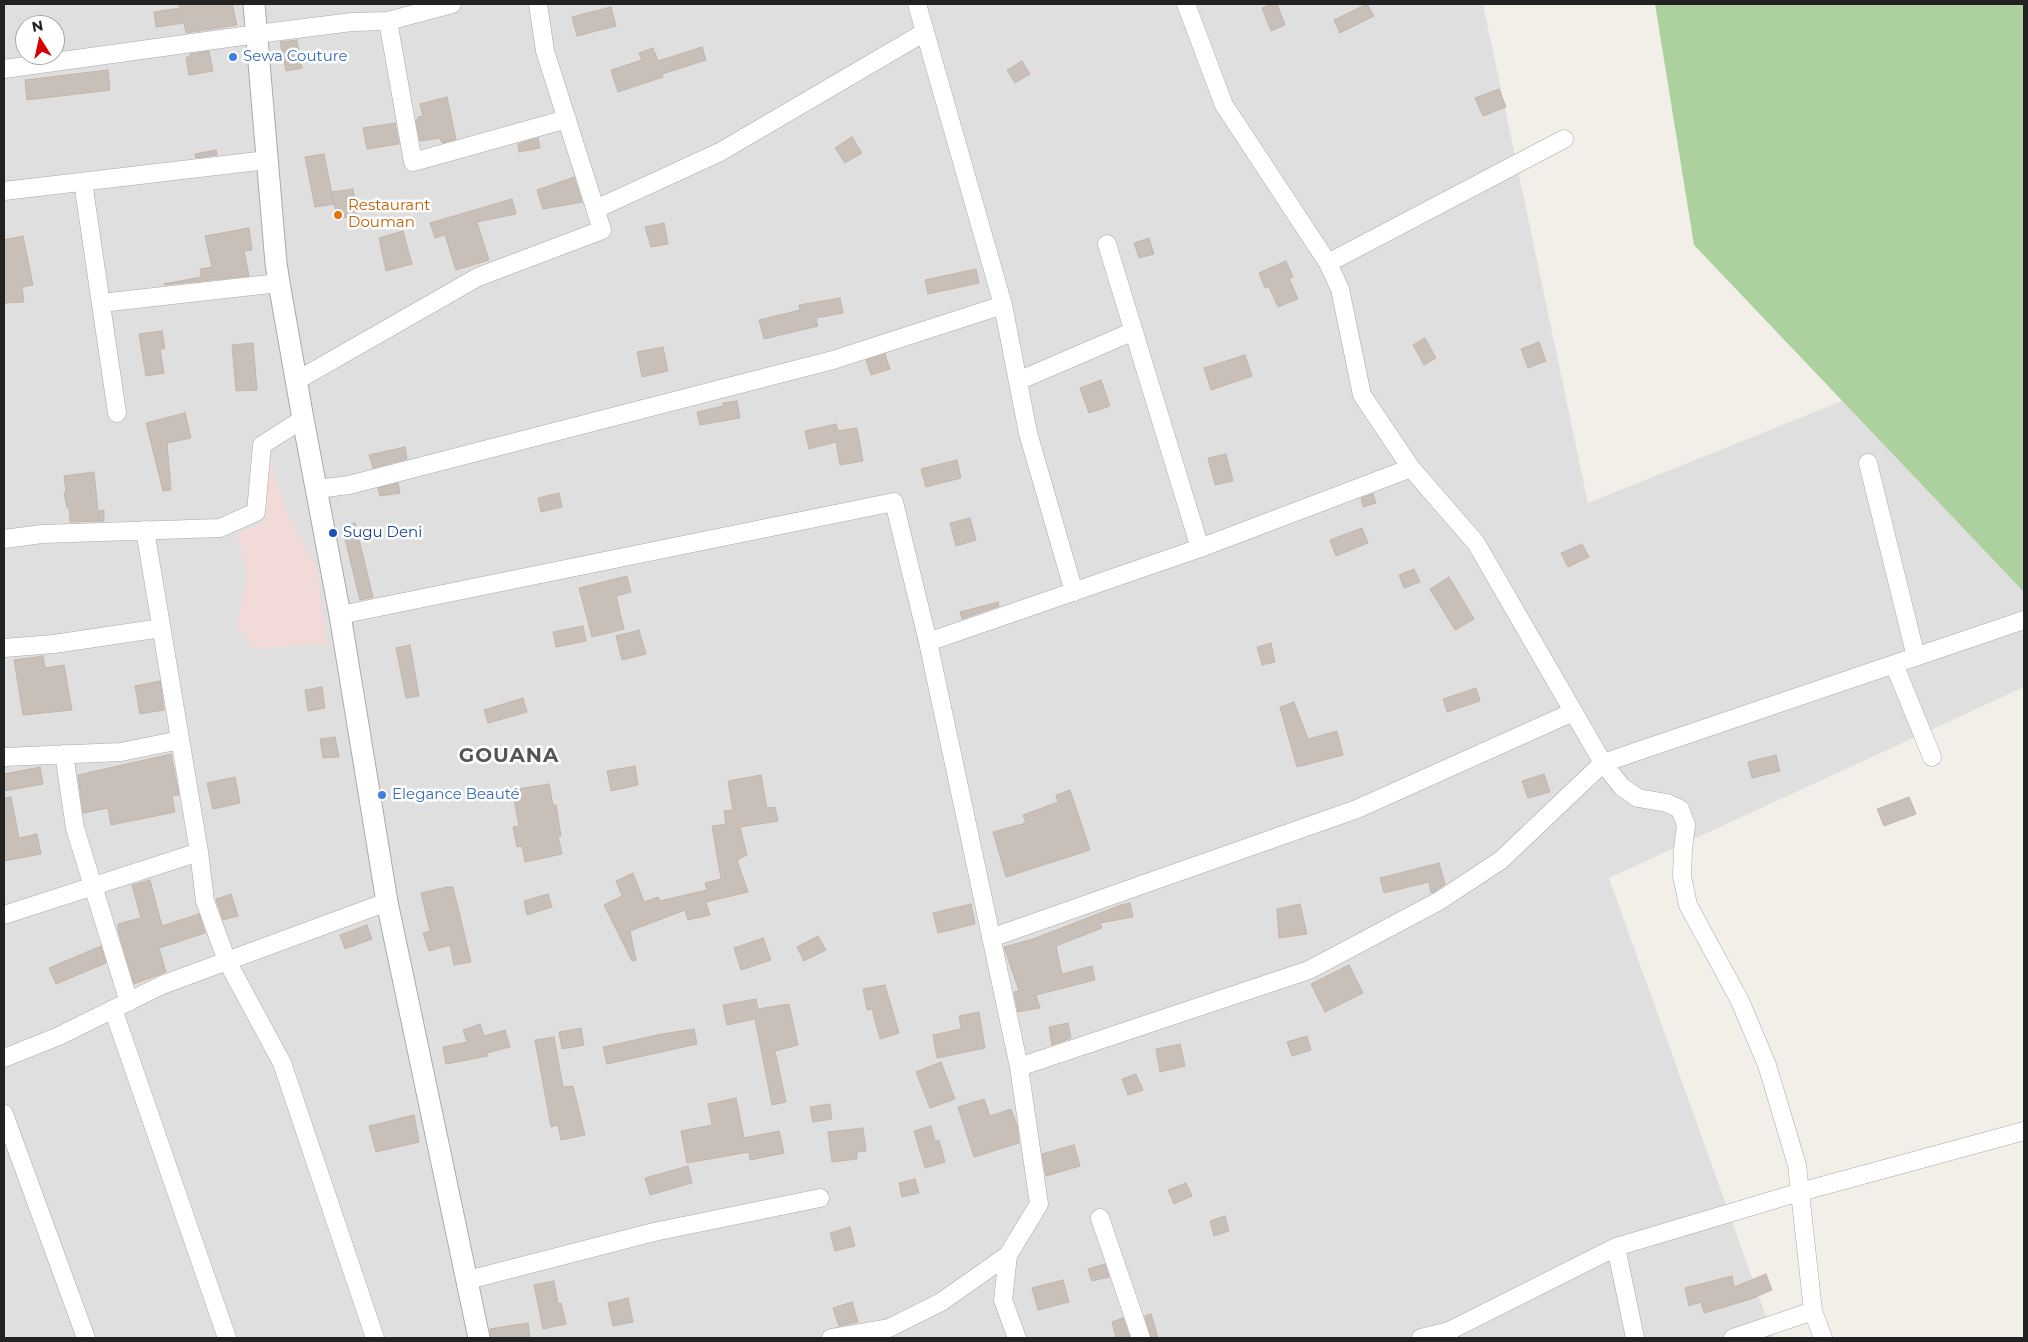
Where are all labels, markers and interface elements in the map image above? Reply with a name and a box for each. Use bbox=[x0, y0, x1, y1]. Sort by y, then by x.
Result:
north arrow bbox=[15, 15, 65, 65]
text: N bbox=[30, 16, 45, 36]
place label: Sewa Couture bbox=[243, 48, 348, 66]
marker: Sewa Couture bbox=[227, 51, 239, 63]
place label: Restaurant Douman bbox=[348, 197, 430, 232]
marker: Restaurant Douman bbox=[332, 209, 344, 221]
place label: Sugu Deni bbox=[343, 524, 422, 542]
marker: Sugu Deni bbox=[327, 527, 339, 539]
district label: GOUANA bbox=[458, 744, 560, 768]
place label: Elegance Beauté bbox=[392, 786, 520, 804]
marker: Elegance Beauté bbox=[376, 789, 388, 801]

